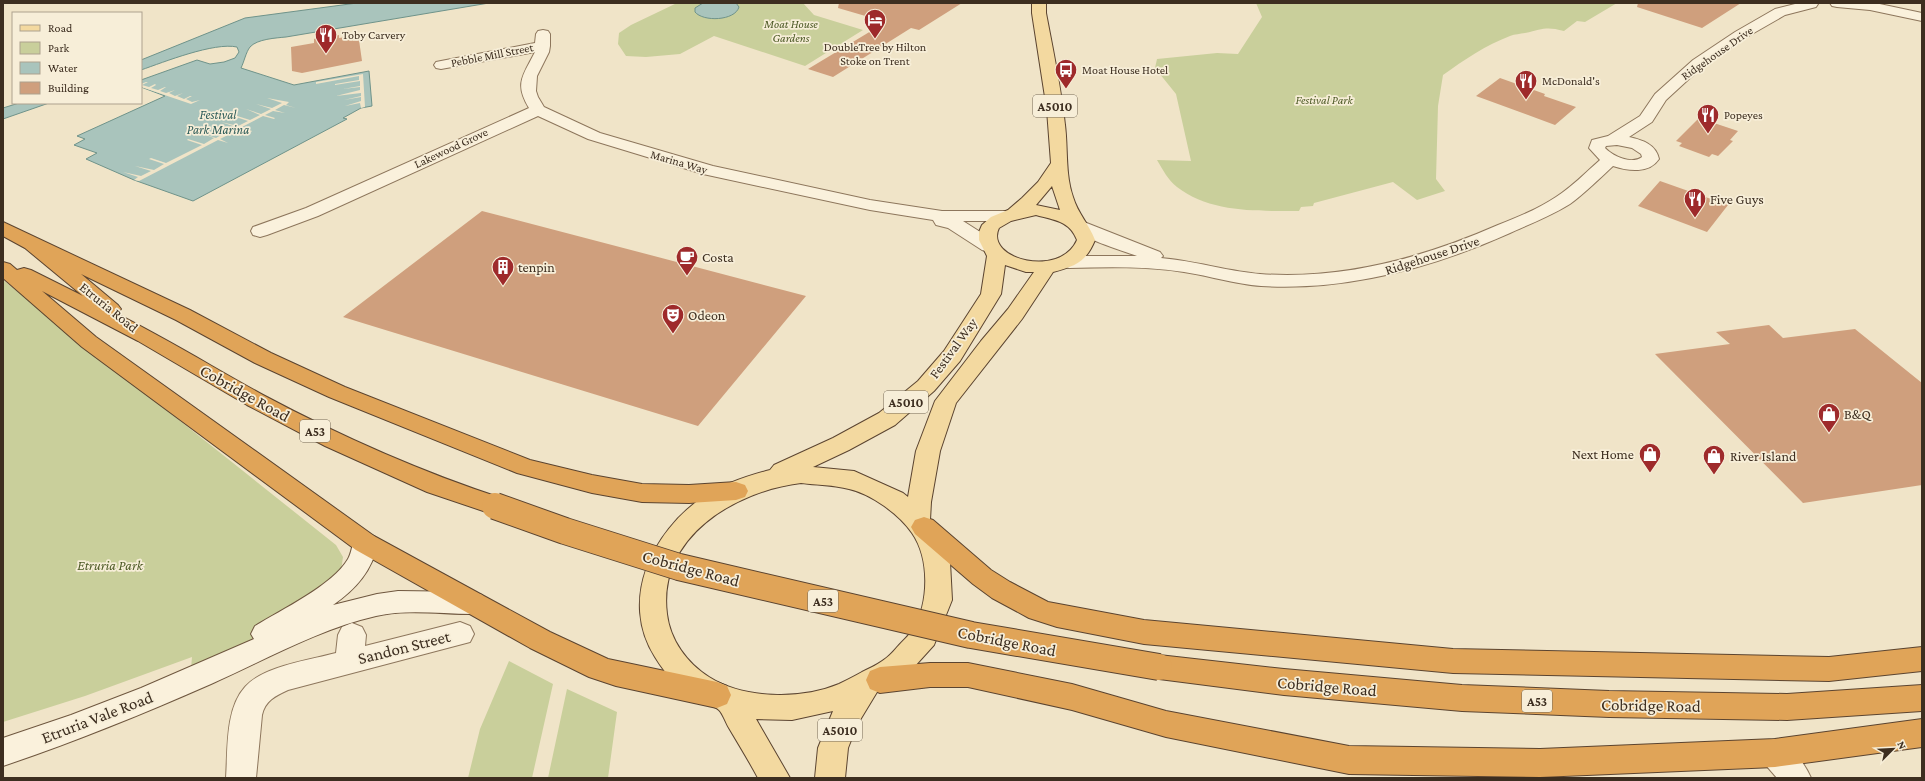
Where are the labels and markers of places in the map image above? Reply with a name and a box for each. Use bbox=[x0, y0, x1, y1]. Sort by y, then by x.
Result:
hotel icon: DoubleTree by Hilton Stoke on Trent bbox=[862, 7, 888, 40]
restaurant icon: Toby Carvery bbox=[313, 22, 339, 55]
place label: Toby Carvery bbox=[342, 28, 406, 42]
place label: DoubleTree by Hilton Stoke on Trent bbox=[824, 40, 927, 68]
bus stop icon: Moat House Hotel bbox=[1053, 57, 1079, 90]
place label: Moat House Hotel bbox=[1082, 63, 1168, 77]
restaurant icon: McDonald's bbox=[1513, 68, 1539, 101]
place label: McDonald's bbox=[1542, 74, 1600, 88]
restaurant icon: Popeyes bbox=[1695, 102, 1721, 135]
place label: Popeyes bbox=[1724, 108, 1763, 122]
restaurant icon: Five Guys bbox=[1682, 186, 1708, 219]
place label: Five Guys bbox=[1710, 191, 1764, 207]
cafe icon: Costa bbox=[674, 244, 700, 277]
place label: Costa bbox=[702, 249, 734, 265]
building icon: tenpin bbox=[490, 254, 516, 287]
place label: tenpin bbox=[518, 259, 555, 275]
theatre icon: Odeon bbox=[660, 302, 686, 335]
place label: Odeon bbox=[688, 307, 726, 323]
shop icon: B&Q bbox=[1816, 401, 1842, 434]
place label: B&Q bbox=[1844, 406, 1872, 422]
shop icon: Next Home bbox=[1637, 441, 1663, 474]
shop icon: River Island bbox=[1701, 443, 1727, 476]
place label: Next Home bbox=[1572, 446, 1634, 462]
place label: River Island bbox=[1730, 448, 1797, 464]

